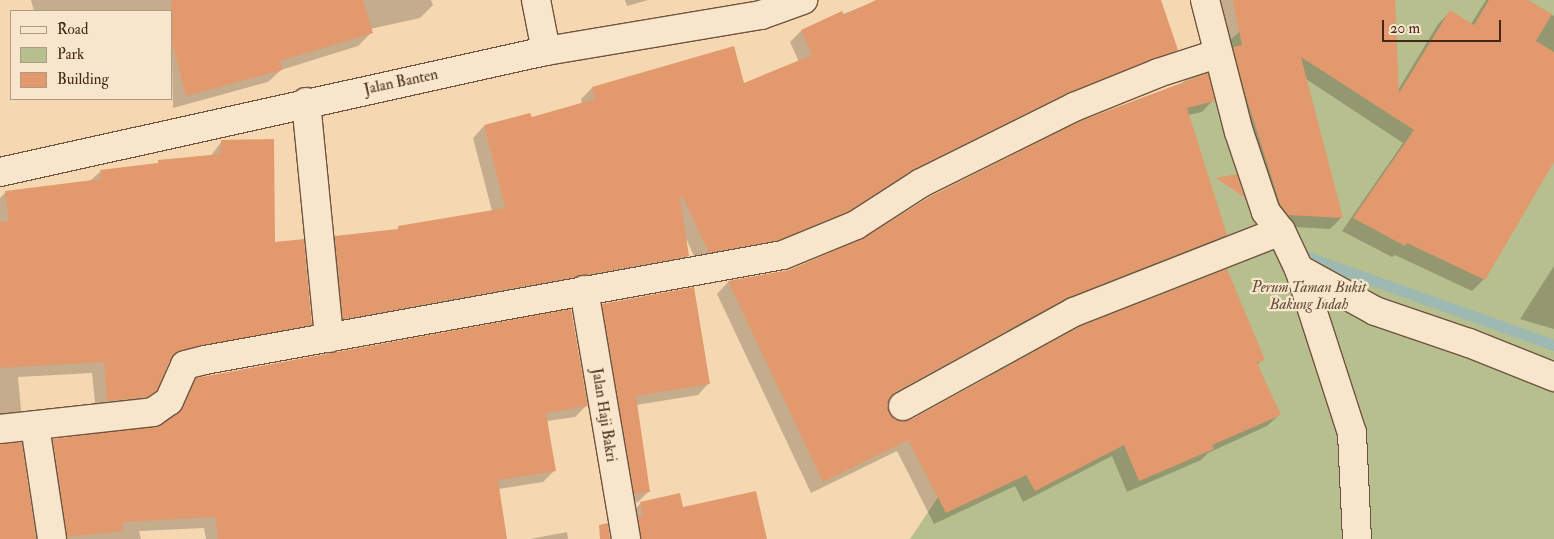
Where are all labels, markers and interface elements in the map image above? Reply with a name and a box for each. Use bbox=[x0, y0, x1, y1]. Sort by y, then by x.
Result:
legend bbox=[10, 10, 172, 100]
scale bar bbox=[1384, 10, 1503, 42]
text: 20 m bbox=[1390, 19, 1420, 38]
text: Road bbox=[57, 20, 88, 39]
text: Park bbox=[57, 45, 84, 64]
street label: Jalan Banten bbox=[362, 65, 440, 99]
text: Building bbox=[57, 70, 109, 89]
park label: Perum Taman Bukit Bakung Indah bbox=[1252, 278, 1366, 313]
street label: Jalan Haji Bakri bbox=[588, 367, 620, 463]

